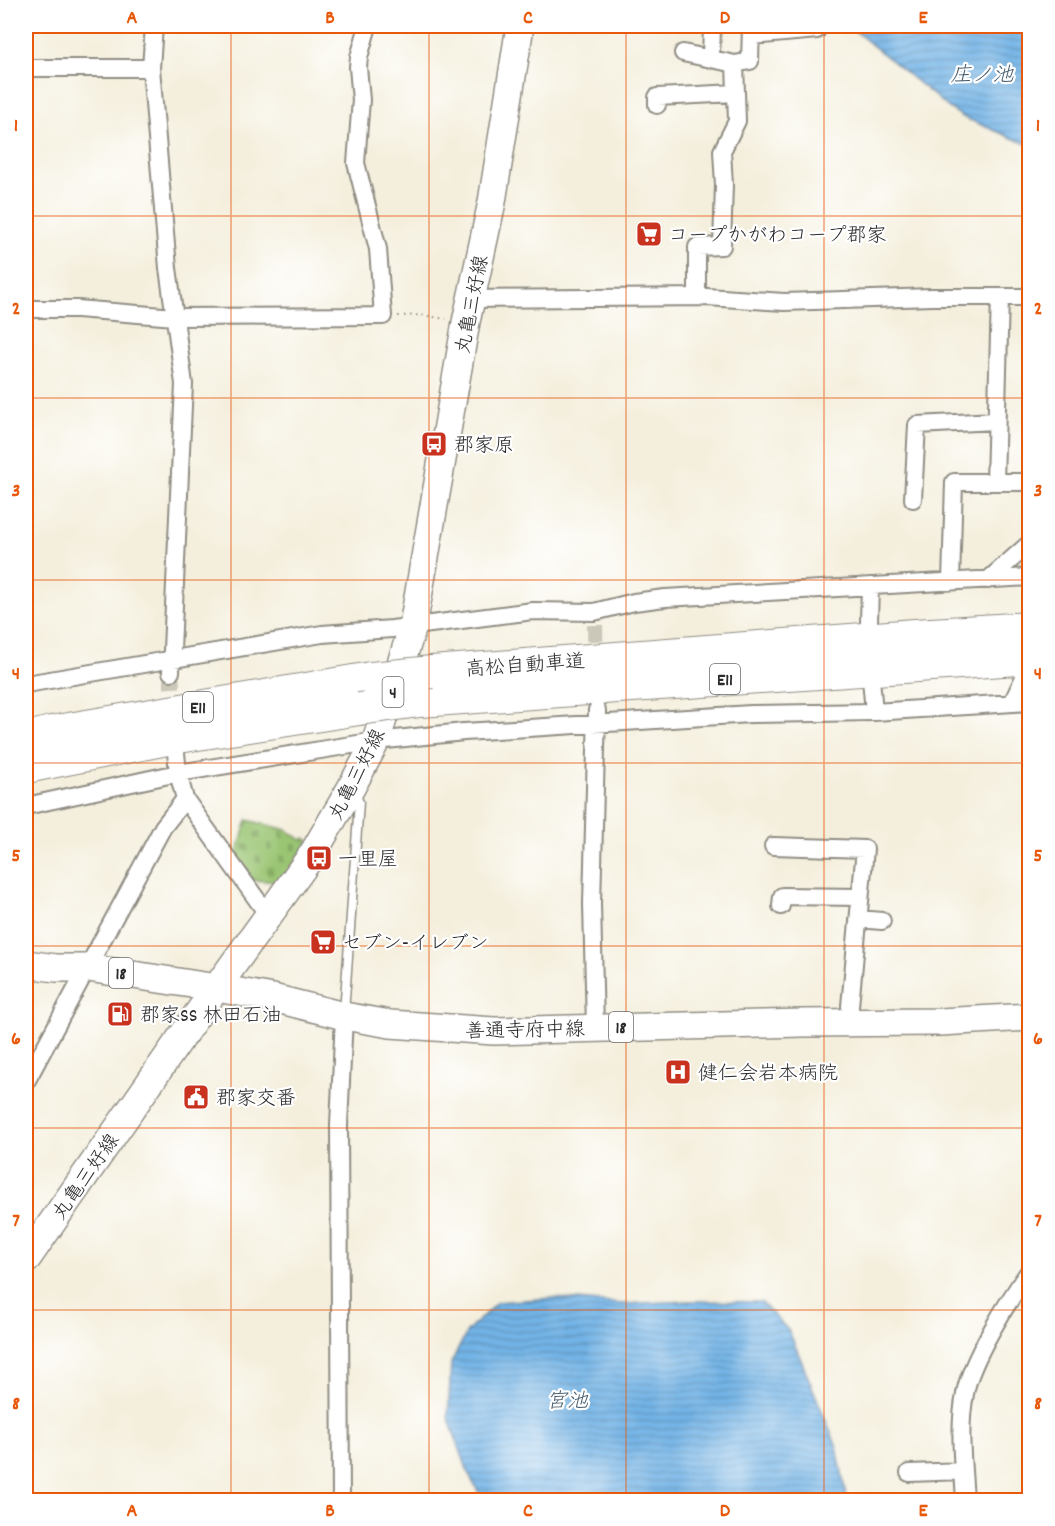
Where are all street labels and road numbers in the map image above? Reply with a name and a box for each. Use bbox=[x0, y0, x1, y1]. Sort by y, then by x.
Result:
street label: 丸亀三好線 bbox=[451, 253, 497, 356]
street label: 高松自動車道 bbox=[464, 649, 586, 685]
road number: E11 bbox=[710, 664, 740, 694]
road number: 4 bbox=[382, 677, 404, 707]
road number: E11 bbox=[183, 692, 213, 722]
street label: 丸亀三好線 bbox=[323, 724, 394, 826]
road number: 18 bbox=[109, 958, 133, 988]
road number: 18 bbox=[609, 1012, 633, 1042]
street label: 善通寺府中線 bbox=[465, 1017, 585, 1047]
street label: 丸亀三好線 bbox=[47, 1129, 128, 1227]

